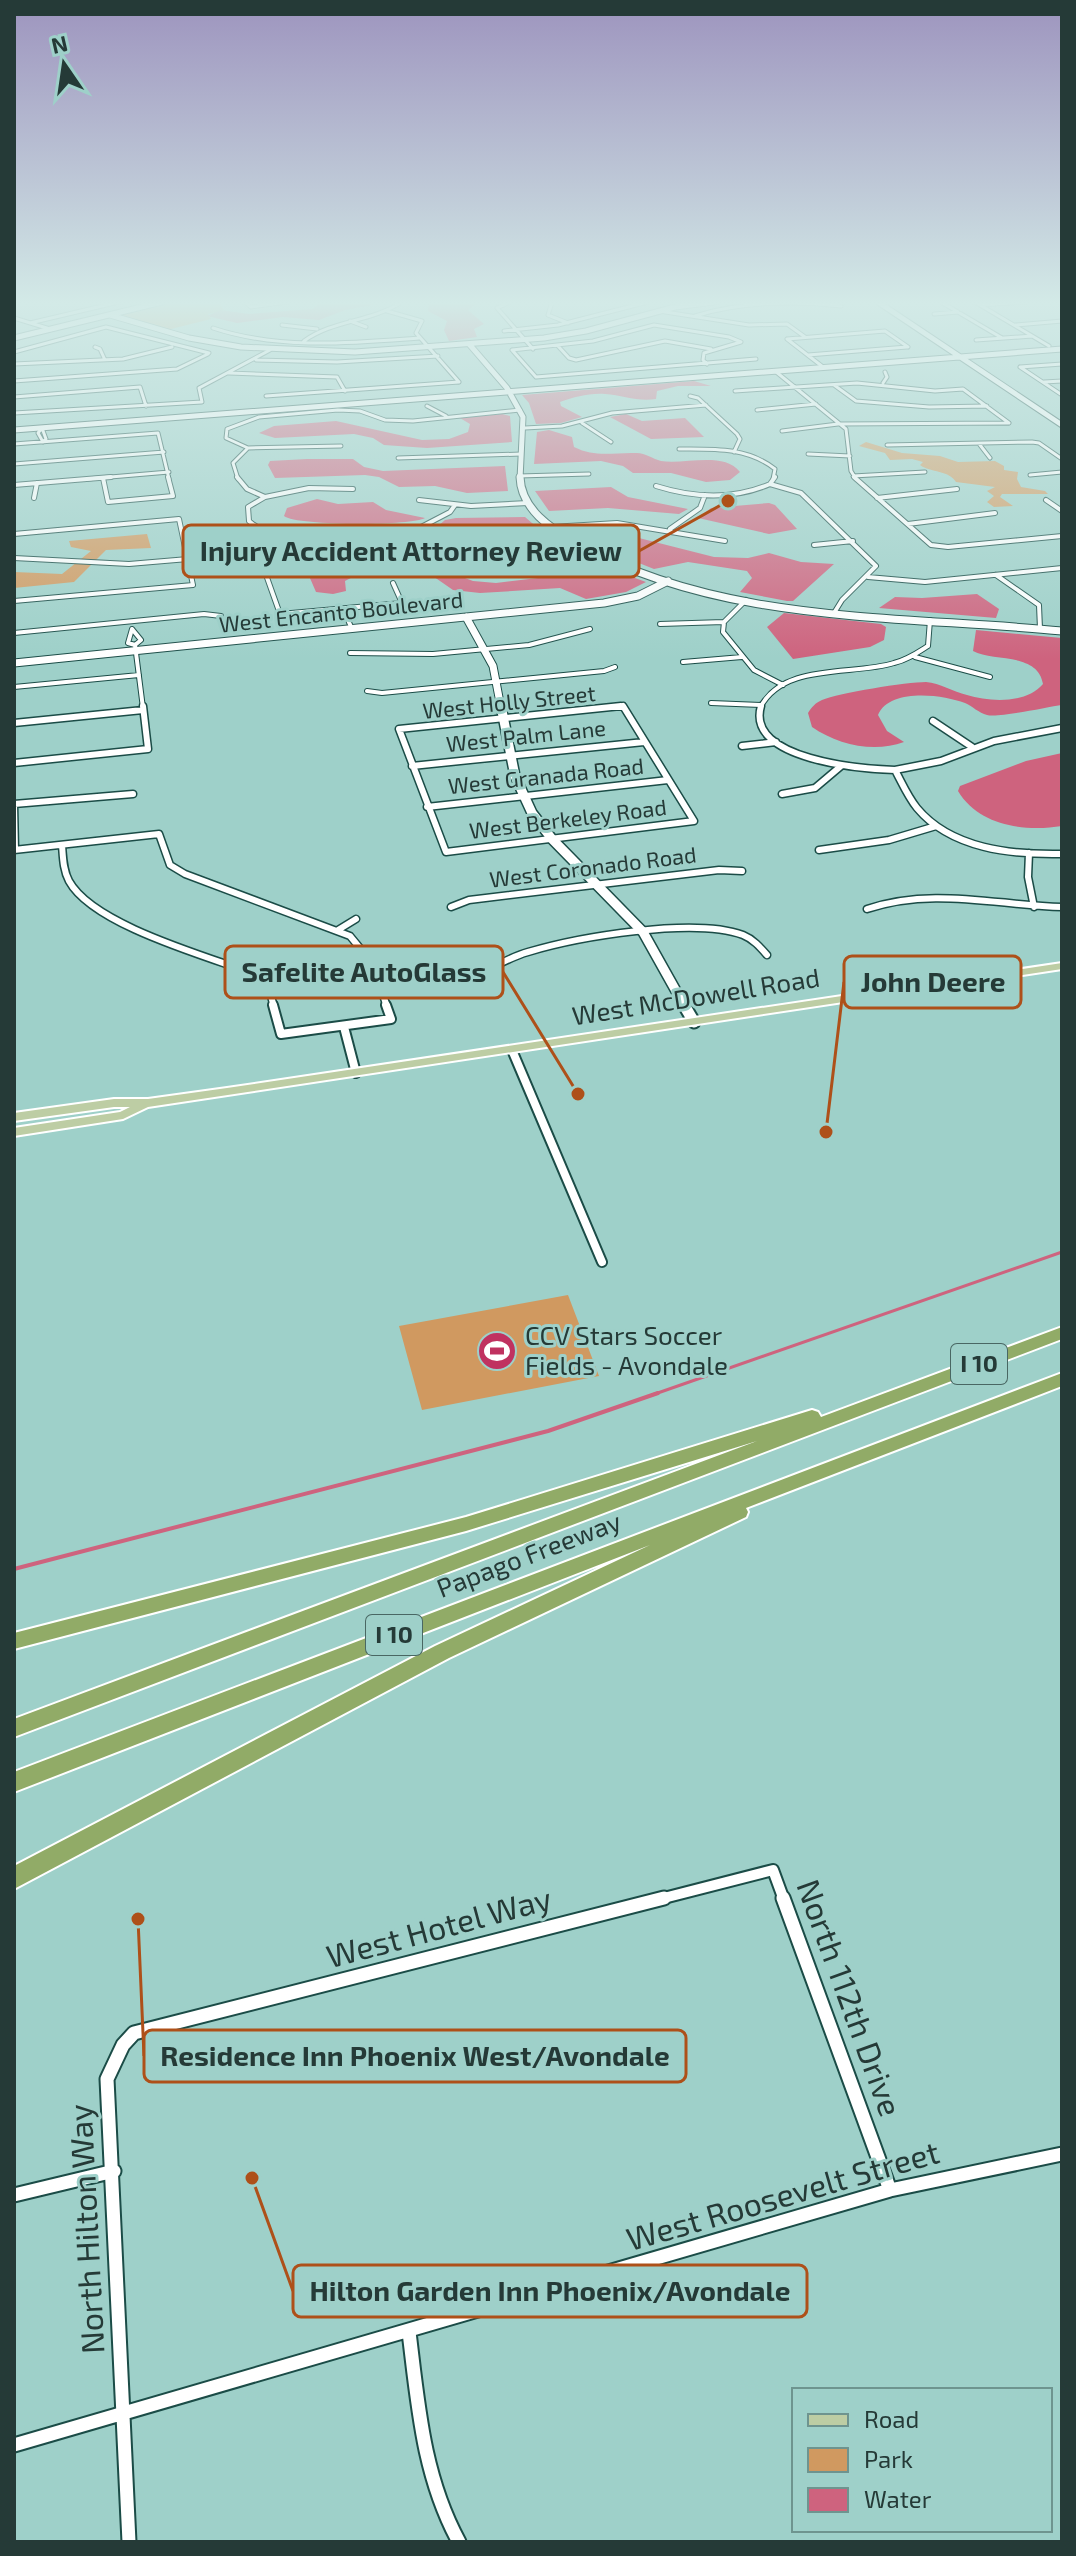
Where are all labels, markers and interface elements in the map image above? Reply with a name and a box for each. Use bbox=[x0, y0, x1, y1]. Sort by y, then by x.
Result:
north arrow bbox=[24, 24, 104, 104]
text: N bbox=[49, 29, 70, 58]
callout: Injury Accident Attorney Review bbox=[183, 525, 639, 577]
text: Injury Accident Attorney Review bbox=[200, 533, 622, 567]
street label: West Encanto Boulevard bbox=[218, 585, 464, 637]
street label: West Holly Street bbox=[421, 679, 597, 723]
street label: West Palm Lane bbox=[445, 714, 607, 756]
street label: West Granada Road bbox=[447, 752, 645, 798]
street label: West Berkeley Road bbox=[468, 793, 668, 843]
street label: West Coronado Road bbox=[488, 840, 698, 892]
callout: Safelite AutoGlass bbox=[225, 946, 503, 998]
text: Safelite AutoGlass bbox=[242, 954, 486, 988]
callout: John Deere bbox=[844, 956, 1021, 1008]
street label: West McDowell Road bbox=[570, 961, 822, 1030]
text: John Deere bbox=[861, 964, 1005, 998]
place label: CCV Stars Soccer Fields - Avondale bbox=[525, 1319, 728, 1380]
sports icon: CCV Stars Soccer Fields - Avondale bbox=[476, 1330, 518, 1372]
road number: I 10 bbox=[951, 1344, 1007, 1384]
street label: Papago Freeway bbox=[432, 1504, 625, 1603]
road number: I 10 bbox=[366, 1615, 422, 1655]
street label: North 112th Drive bbox=[790, 1874, 911, 2121]
street label: West Hotel Way bbox=[322, 1878, 555, 1974]
callout: Residence Inn Phoenix West/Avondale bbox=[144, 2030, 686, 2082]
text: Residence Inn Phoenix West/Avondale bbox=[160, 2038, 670, 2072]
street label: North Hilton Way bbox=[59, 2103, 111, 2355]
street label: West Roosevelt Street bbox=[622, 2131, 943, 2257]
callout: Hilton Garden Inn Phoenix/Avondale bbox=[293, 2265, 807, 2317]
text: Hilton Garden Inn Phoenix/Avondale bbox=[309, 2273, 791, 2307]
legend bbox=[792, 2388, 1052, 2532]
text: Road bbox=[864, 2404, 919, 2433]
text: Park bbox=[864, 2444, 913, 2473]
text: Water bbox=[864, 2484, 932, 2513]

